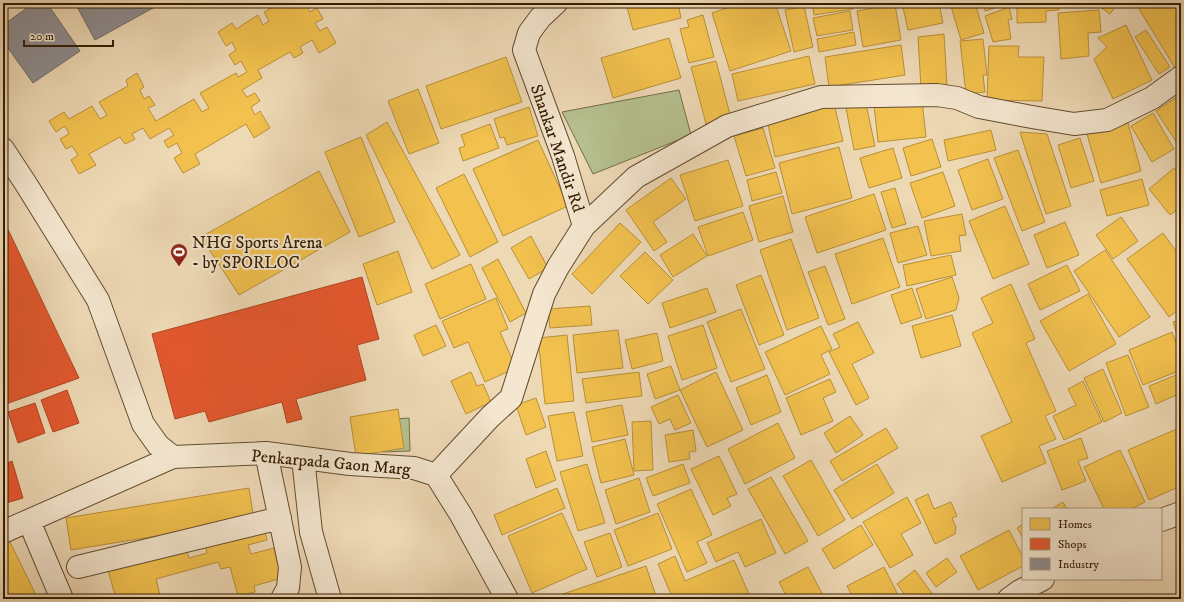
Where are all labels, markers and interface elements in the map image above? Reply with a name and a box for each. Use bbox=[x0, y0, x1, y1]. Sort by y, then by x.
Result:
scale bar bbox=[24, 22, 113, 48]
text: 20 m bbox=[30, 29, 54, 44]
street label: Shankar Mandir Rd bbox=[525, 81, 589, 216]
place label: NHG Sports Arena - by SPORLOC bbox=[192, 232, 323, 274]
sports icon: NHG Sports Arena - by SPORLOC bbox=[169, 242, 189, 267]
street label: Penkarpada Gaon Marg bbox=[250, 445, 412, 481]
legend bbox=[1022, 508, 1162, 580]
text: Homes bbox=[1058, 517, 1092, 532]
text: Shops bbox=[1058, 537, 1086, 552]
text: Industry bbox=[1058, 557, 1099, 572]

